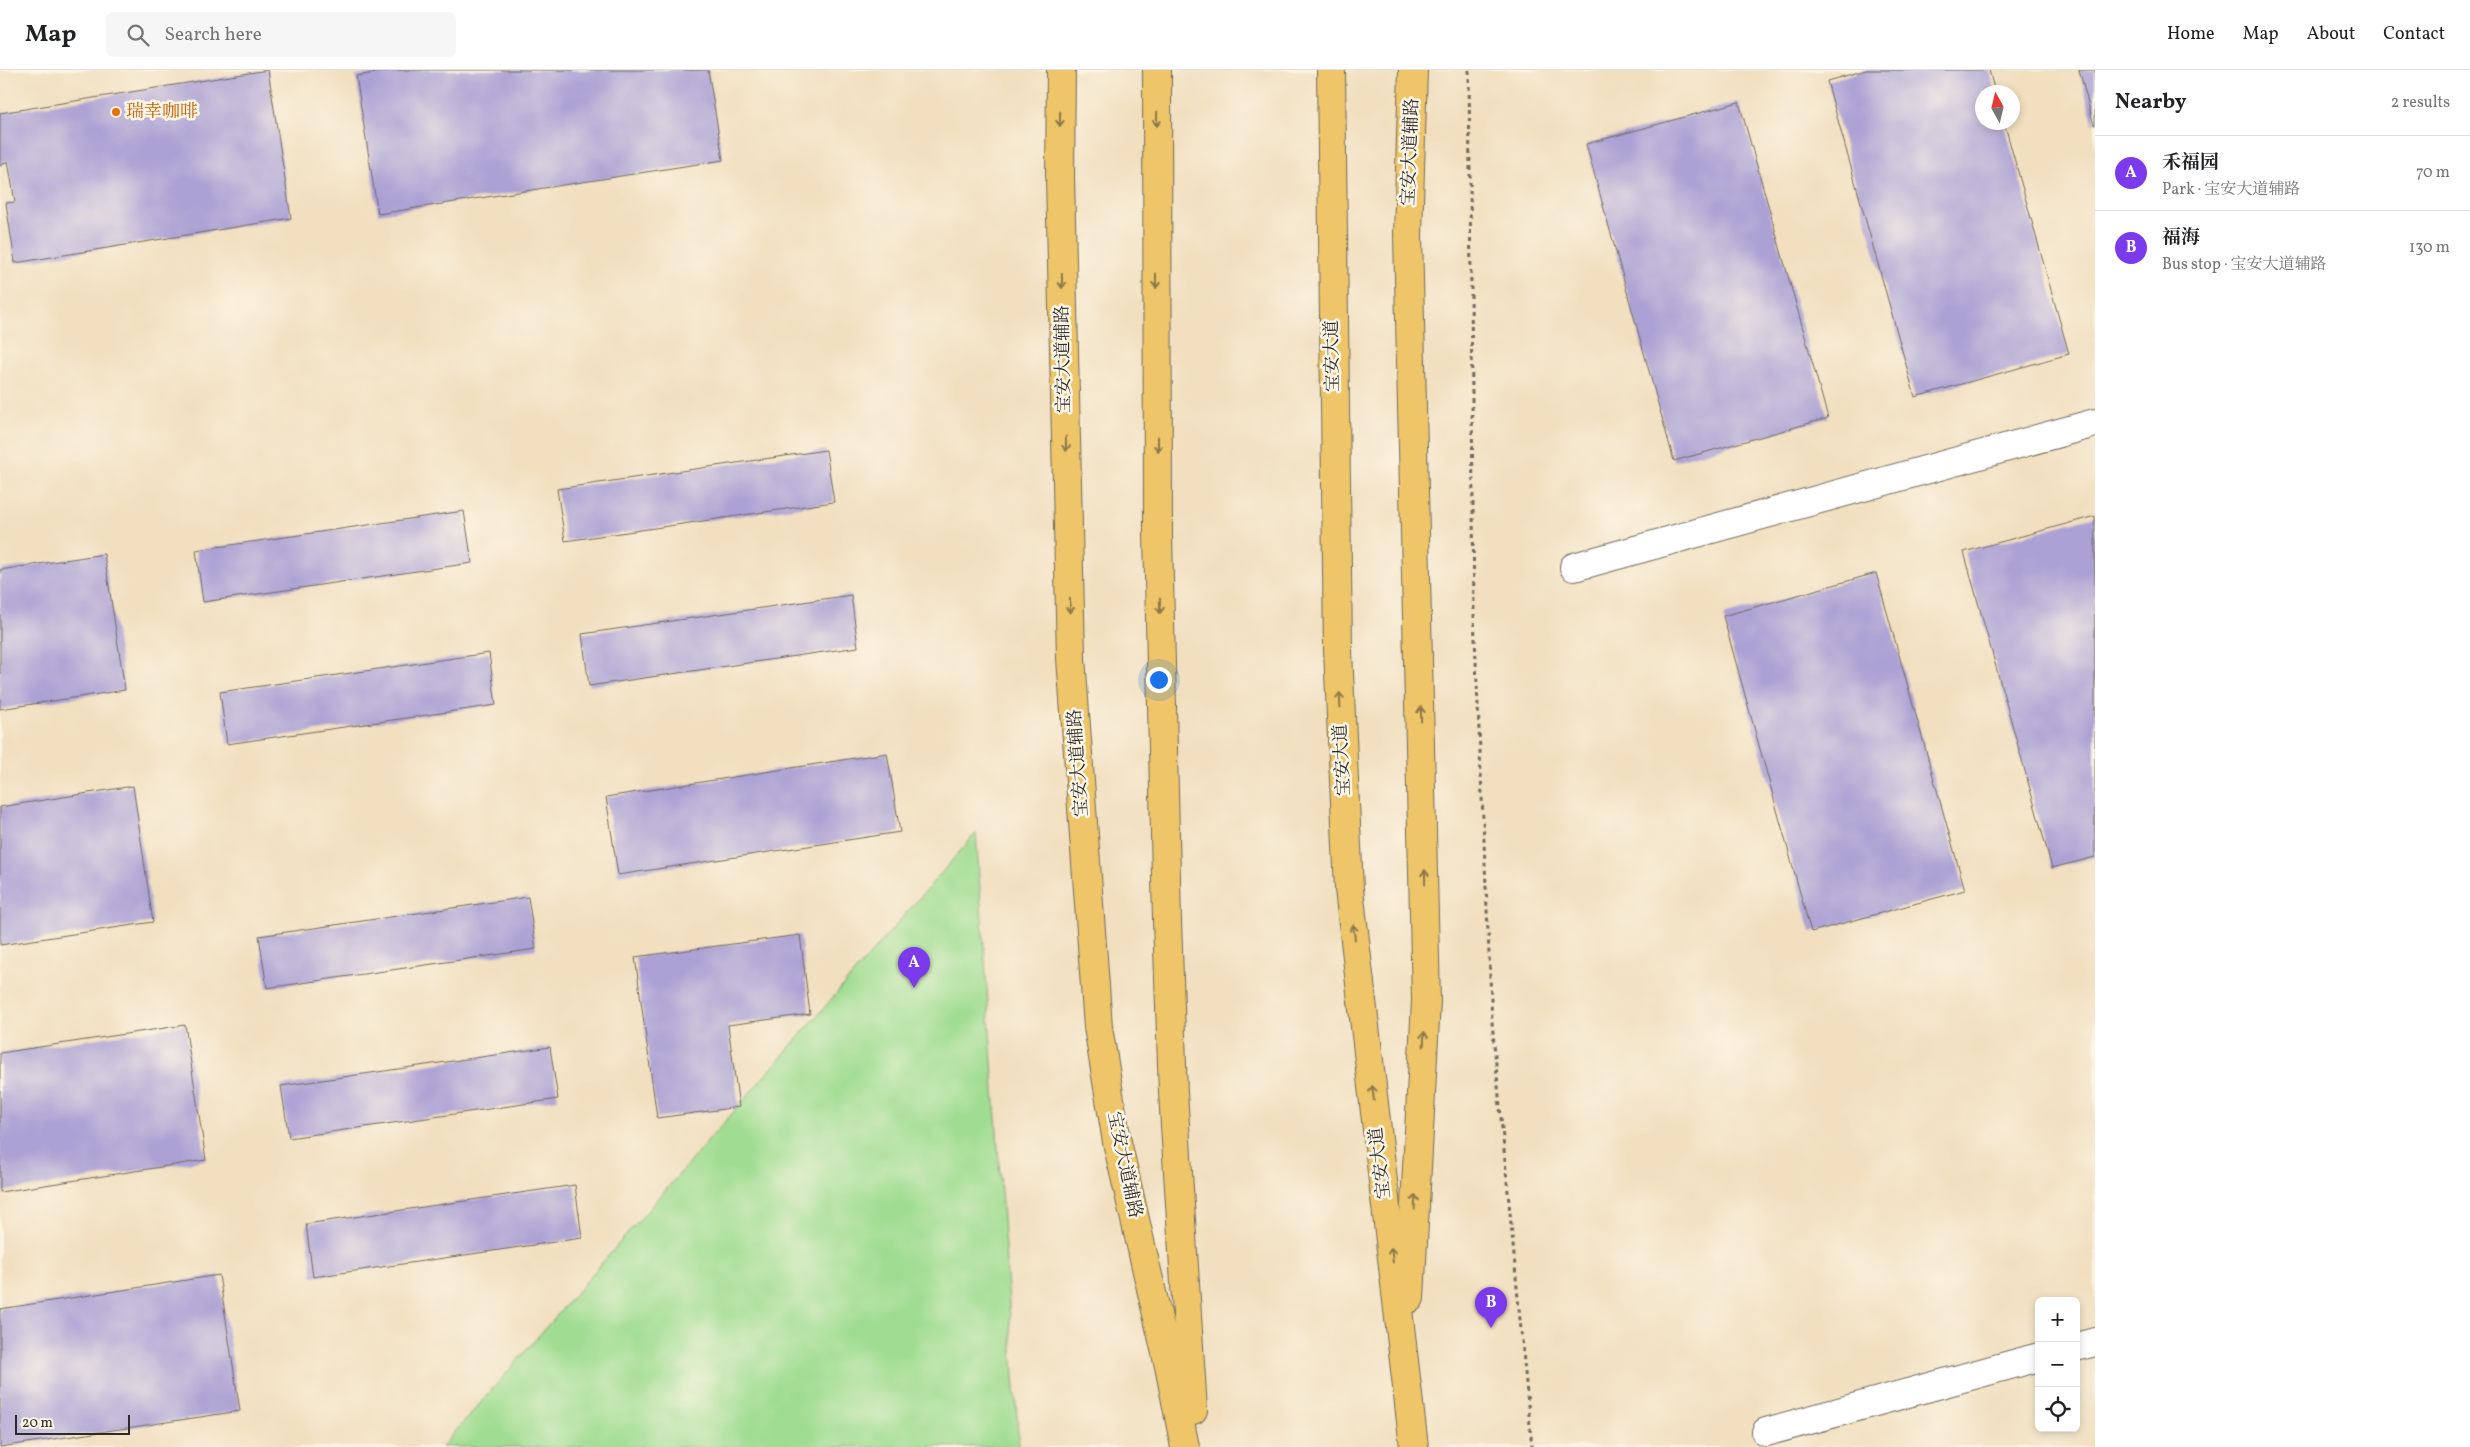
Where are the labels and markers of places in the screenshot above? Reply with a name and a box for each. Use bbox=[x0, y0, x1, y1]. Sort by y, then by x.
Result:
place label: 瑞幸咖啡 bbox=[126, 100, 198, 125]
marker: 瑞幸咖啡 bbox=[110, 106, 122, 118]
pin: A bbox=[898, 947, 930, 988]
pin: B bbox=[1475, 1287, 1507, 1328]

